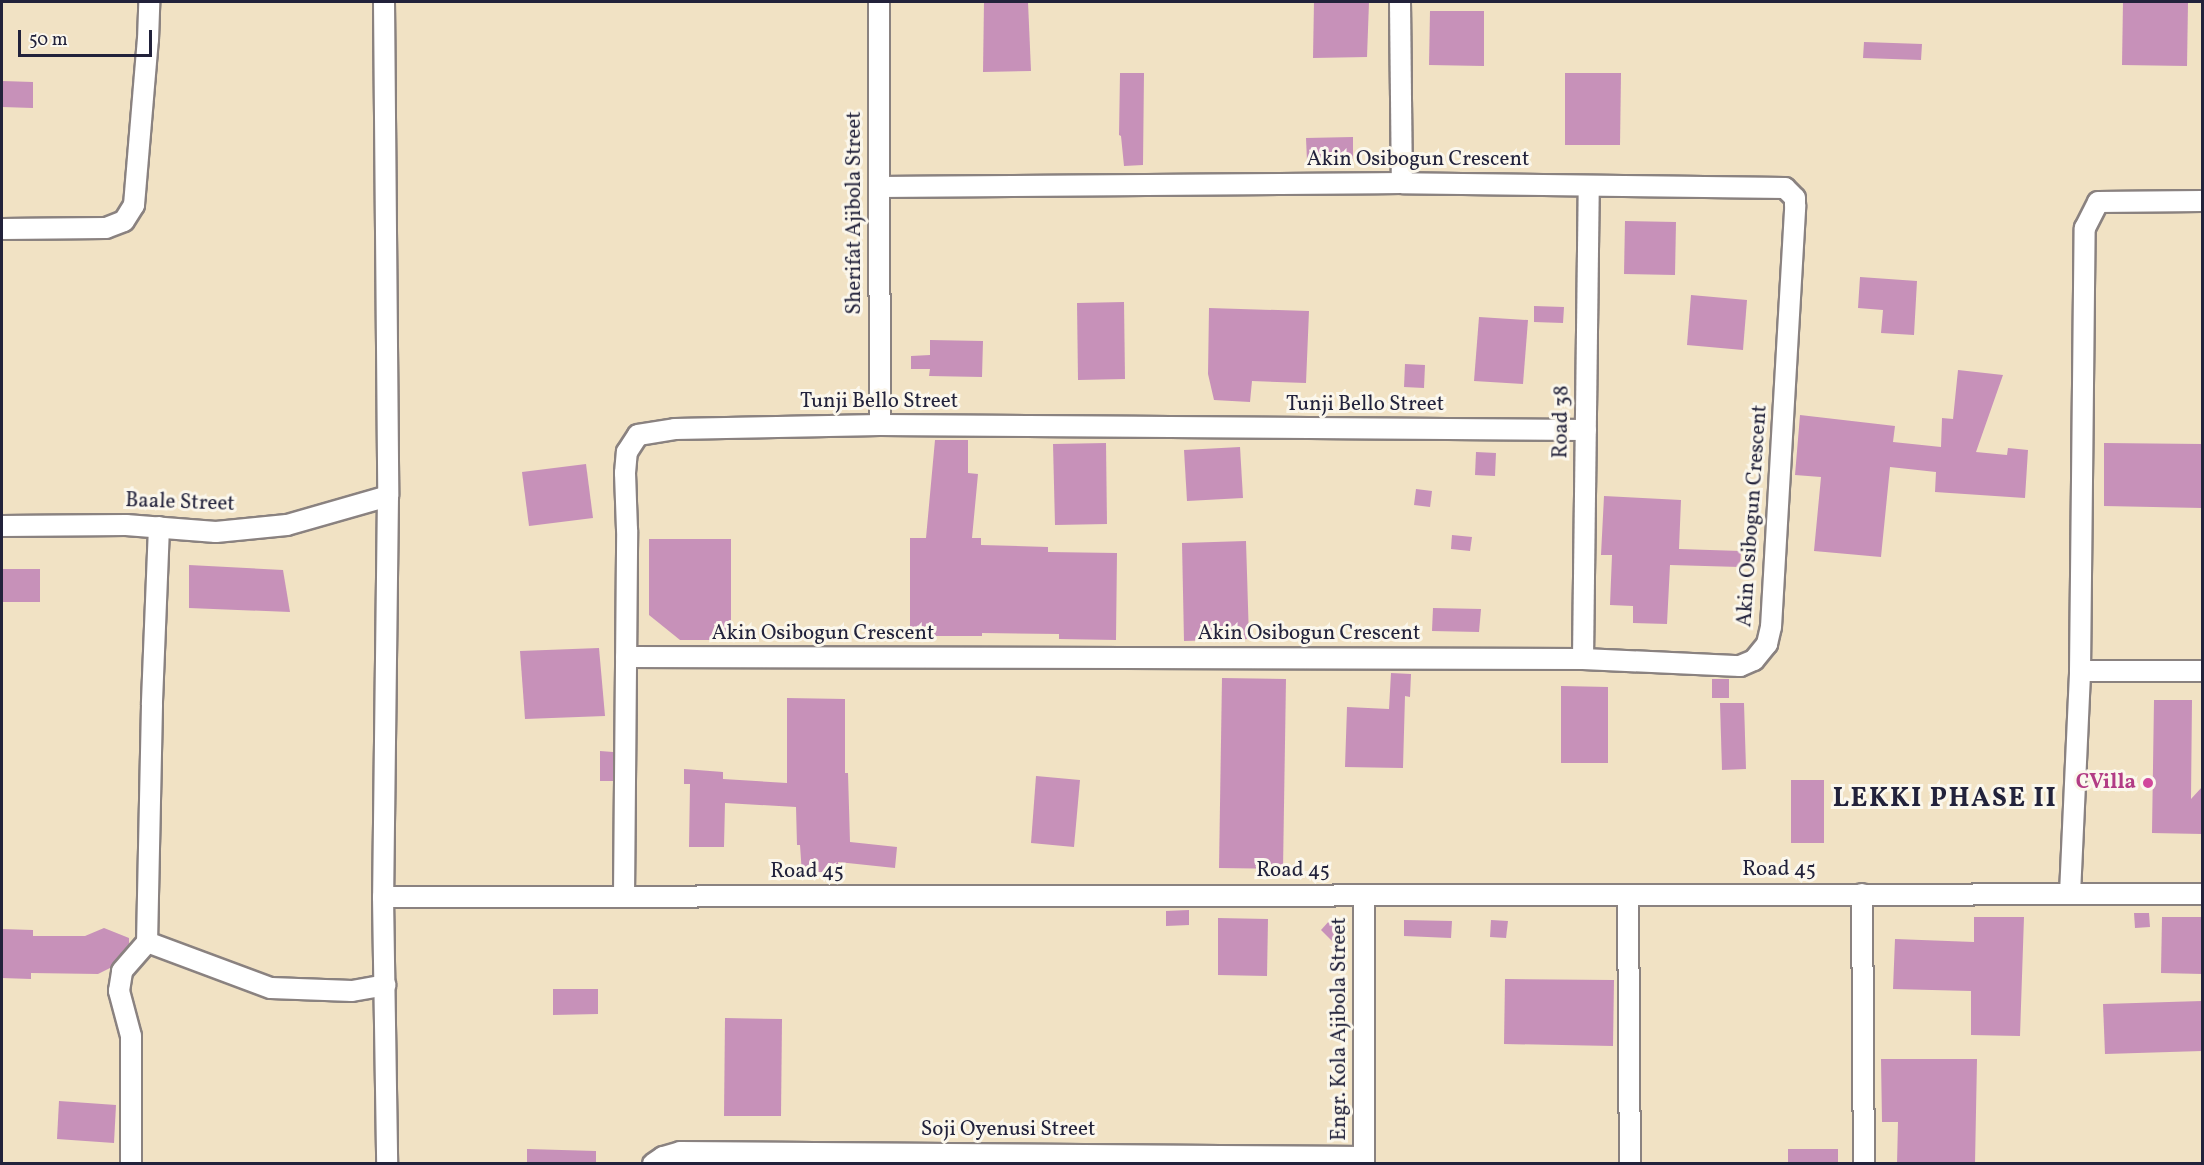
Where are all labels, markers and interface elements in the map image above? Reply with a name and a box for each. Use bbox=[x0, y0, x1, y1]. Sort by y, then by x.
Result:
scale bar bbox=[21, 18, 154, 56]
text: 50 m bbox=[29, 28, 68, 53]
street label: Sherifat Ajibola Street bbox=[842, 111, 868, 315]
street label: Akin Osibogun Crescent bbox=[1307, 147, 1529, 173]
street label: Road 38 bbox=[1549, 385, 1575, 459]
street label: Tunji Bello Street bbox=[800, 389, 958, 415]
street label: Tunji Bello Street bbox=[1286, 392, 1444, 418]
street label: Akin Osibogun Crescent bbox=[1733, 404, 1773, 628]
street label: Baale Street bbox=[125, 488, 235, 518]
street label: Akin Osibogun Crescent bbox=[712, 621, 934, 647]
street label: Akin Osibogun Crescent bbox=[1198, 621, 1420, 647]
place label: CVilla bbox=[2076, 770, 2136, 796]
marker: CVilla bbox=[2141, 776, 2155, 790]
district label: LEKKI PHASE II bbox=[1833, 784, 2057, 816]
street label: Road 45 bbox=[1742, 857, 1816, 883]
street label: Road 45 bbox=[1256, 858, 1330, 884]
street label: Road 45 bbox=[770, 859, 844, 885]
street label: Engr. Kola Ajibola Street bbox=[1327, 917, 1353, 1141]
street label: Soji Oyenusi Street bbox=[921, 1117, 1095, 1143]

